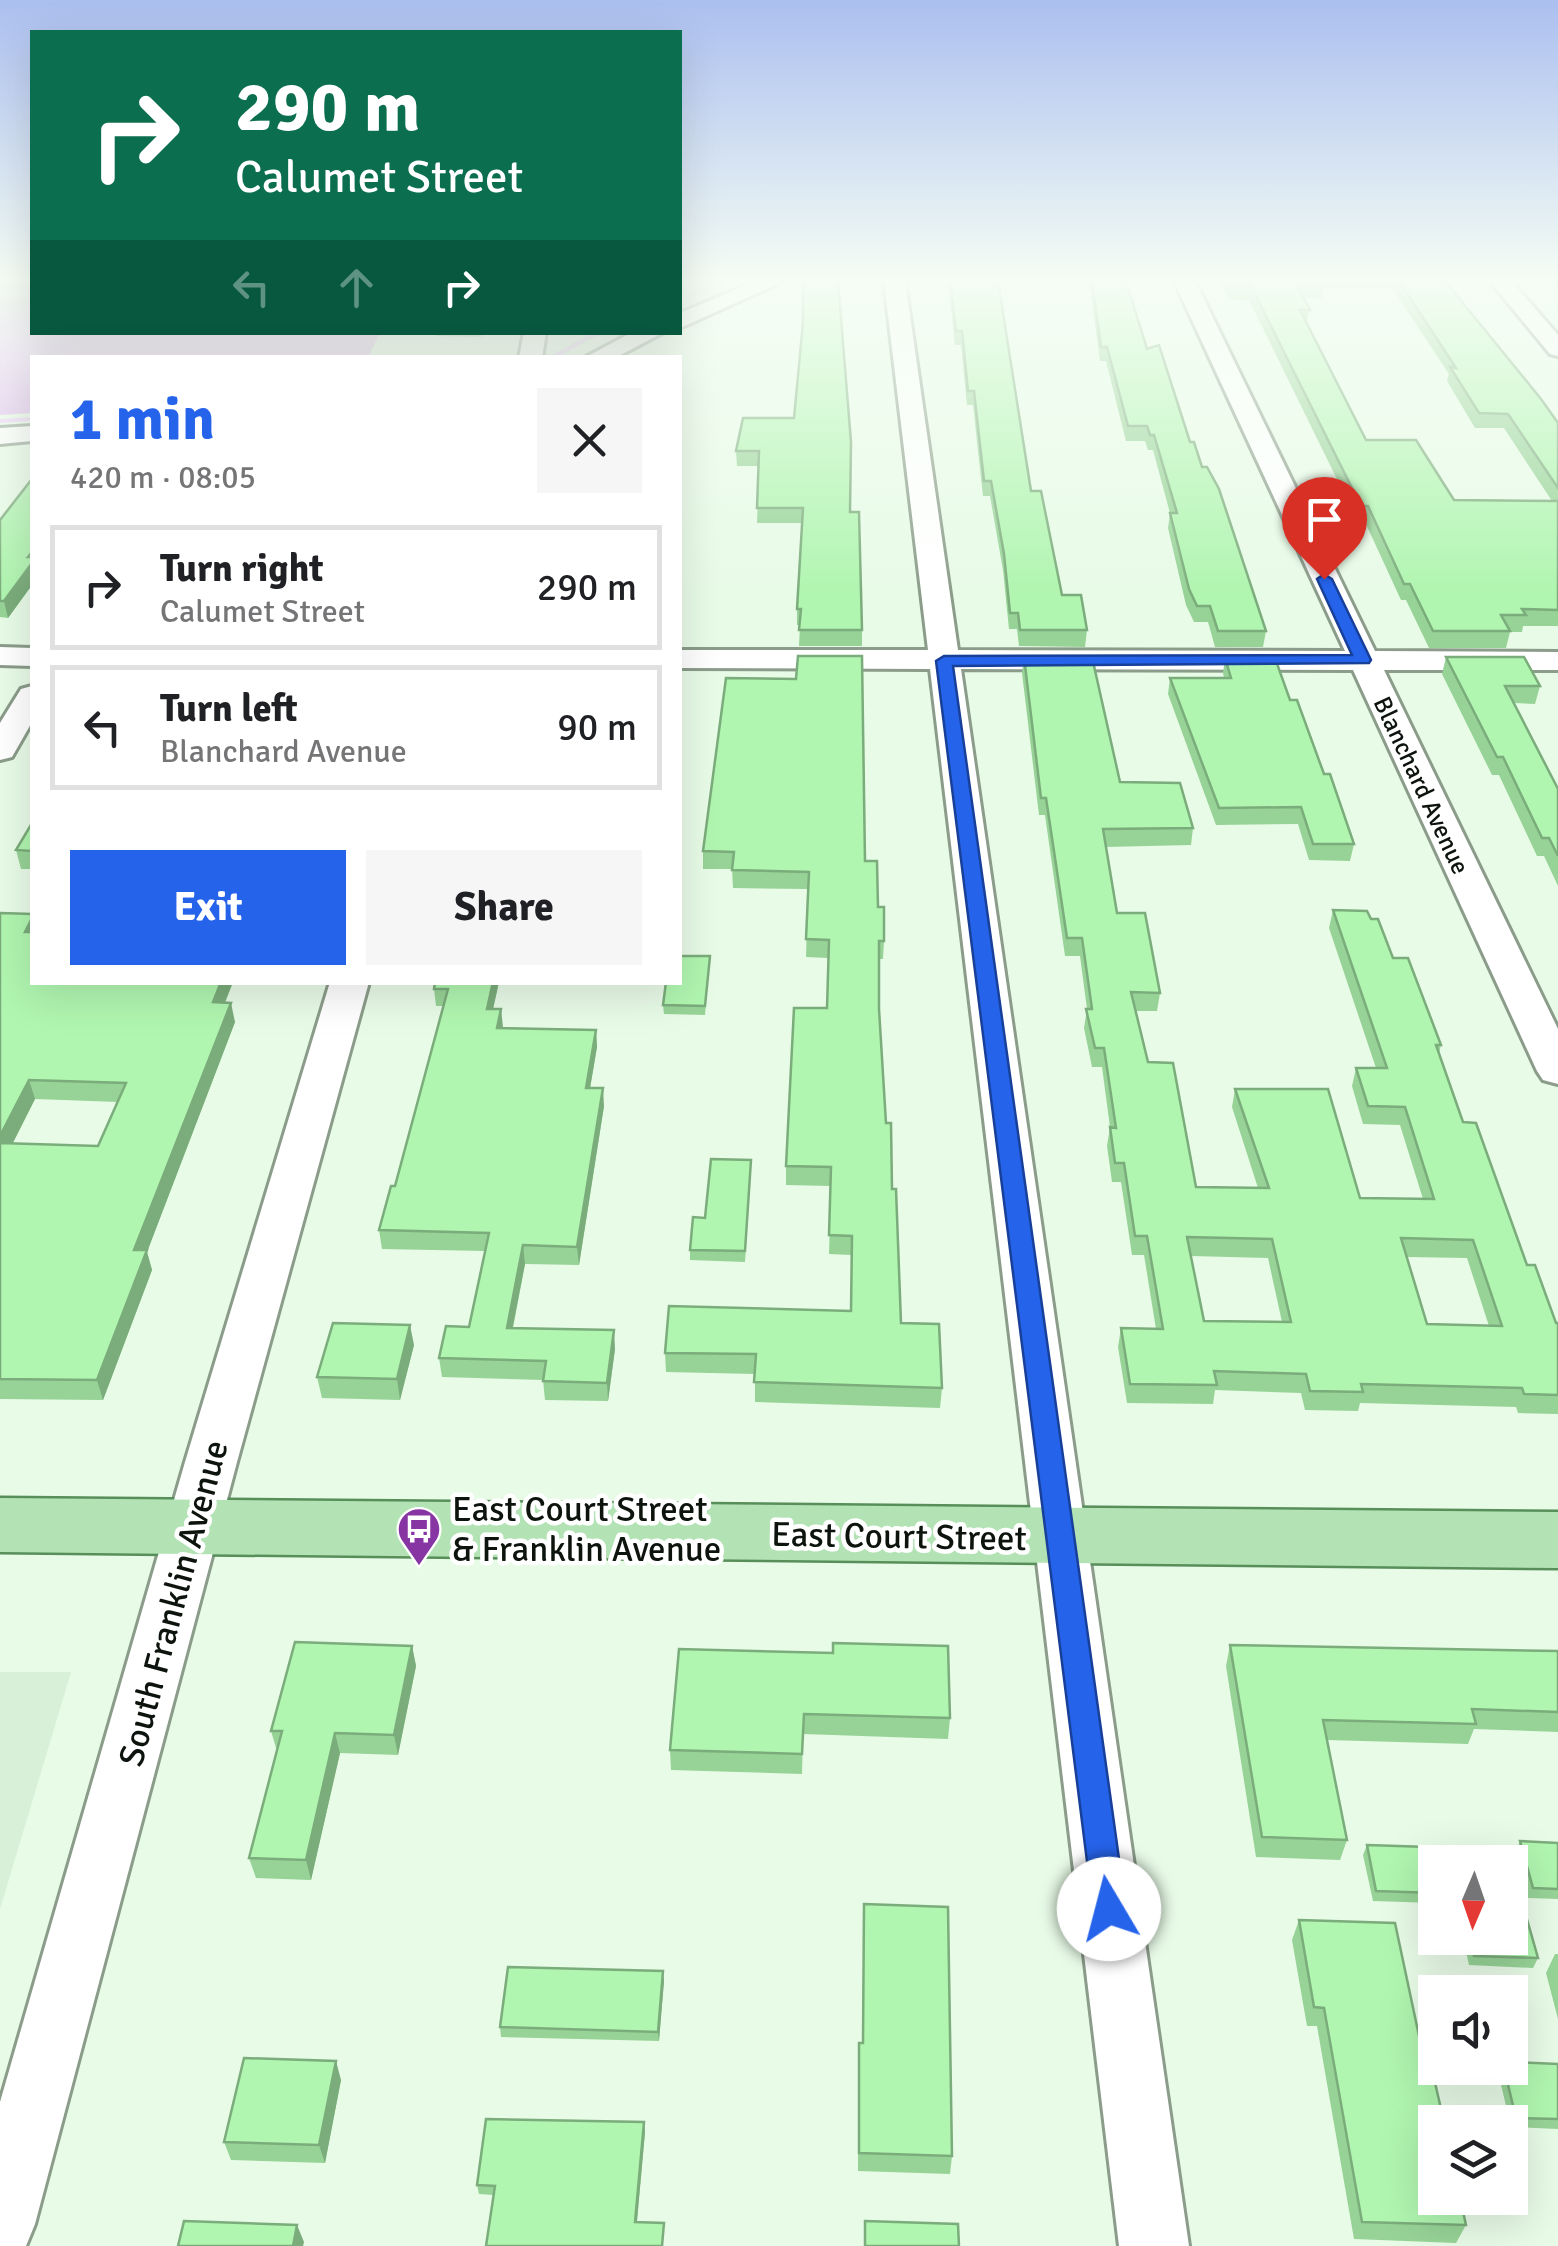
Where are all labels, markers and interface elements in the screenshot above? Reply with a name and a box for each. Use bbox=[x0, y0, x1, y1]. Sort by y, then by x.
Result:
text: 290 m bbox=[235, 64, 420, 150]
icon: right bbox=[70, 70, 200, 200]
text: Calumet Street bbox=[235, 150, 523, 205]
icon: left bbox=[224, 260, 279, 315]
icon: ahead bbox=[329, 260, 384, 315]
icon: right bbox=[434, 260, 489, 315]
text: 1 min bbox=[70, 383, 215, 457]
button: close bbox=[537, 388, 642, 493]
text: 420 m · 08:05 bbox=[70, 458, 256, 497]
pin bbox=[1282, 477, 1367, 580]
icon: arrive bbox=[1297, 492, 1352, 547]
text: Turn right bbox=[160, 545, 324, 592]
icon: right bbox=[75, 560, 130, 615]
text: 290 m bbox=[537, 564, 637, 611]
text: Calumet Street bbox=[160, 592, 365, 631]
text: Turn left bbox=[160, 685, 298, 732]
street label: Blanchard Avenue bbox=[1367, 691, 1476, 879]
icon: left bbox=[75, 700, 130, 755]
text: 90 m bbox=[557, 704, 637, 751]
text: Blanchard Avenue bbox=[160, 732, 407, 771]
button: Exit bbox=[70, 850, 346, 965]
button: Share bbox=[366, 850, 642, 965]
street label: South Franklin Avenue bbox=[109, 1435, 238, 1771]
place label: East Court Street & Franklin Avenue bbox=[452, 1488, 721, 1571]
bus stop icon: East Court Street & Franklin Avenue bbox=[396, 1506, 442, 1567]
street label: East Court Street bbox=[771, 1513, 1027, 1560]
north arrow bbox=[1418, 1845, 1528, 1955]
map controls bbox=[1418, 1845, 1528, 2215]
position arrow bbox=[1057, 1857, 1161, 1961]
button: sound bbox=[1418, 1975, 1528, 2085]
button: layers bbox=[1418, 2105, 1528, 2215]

